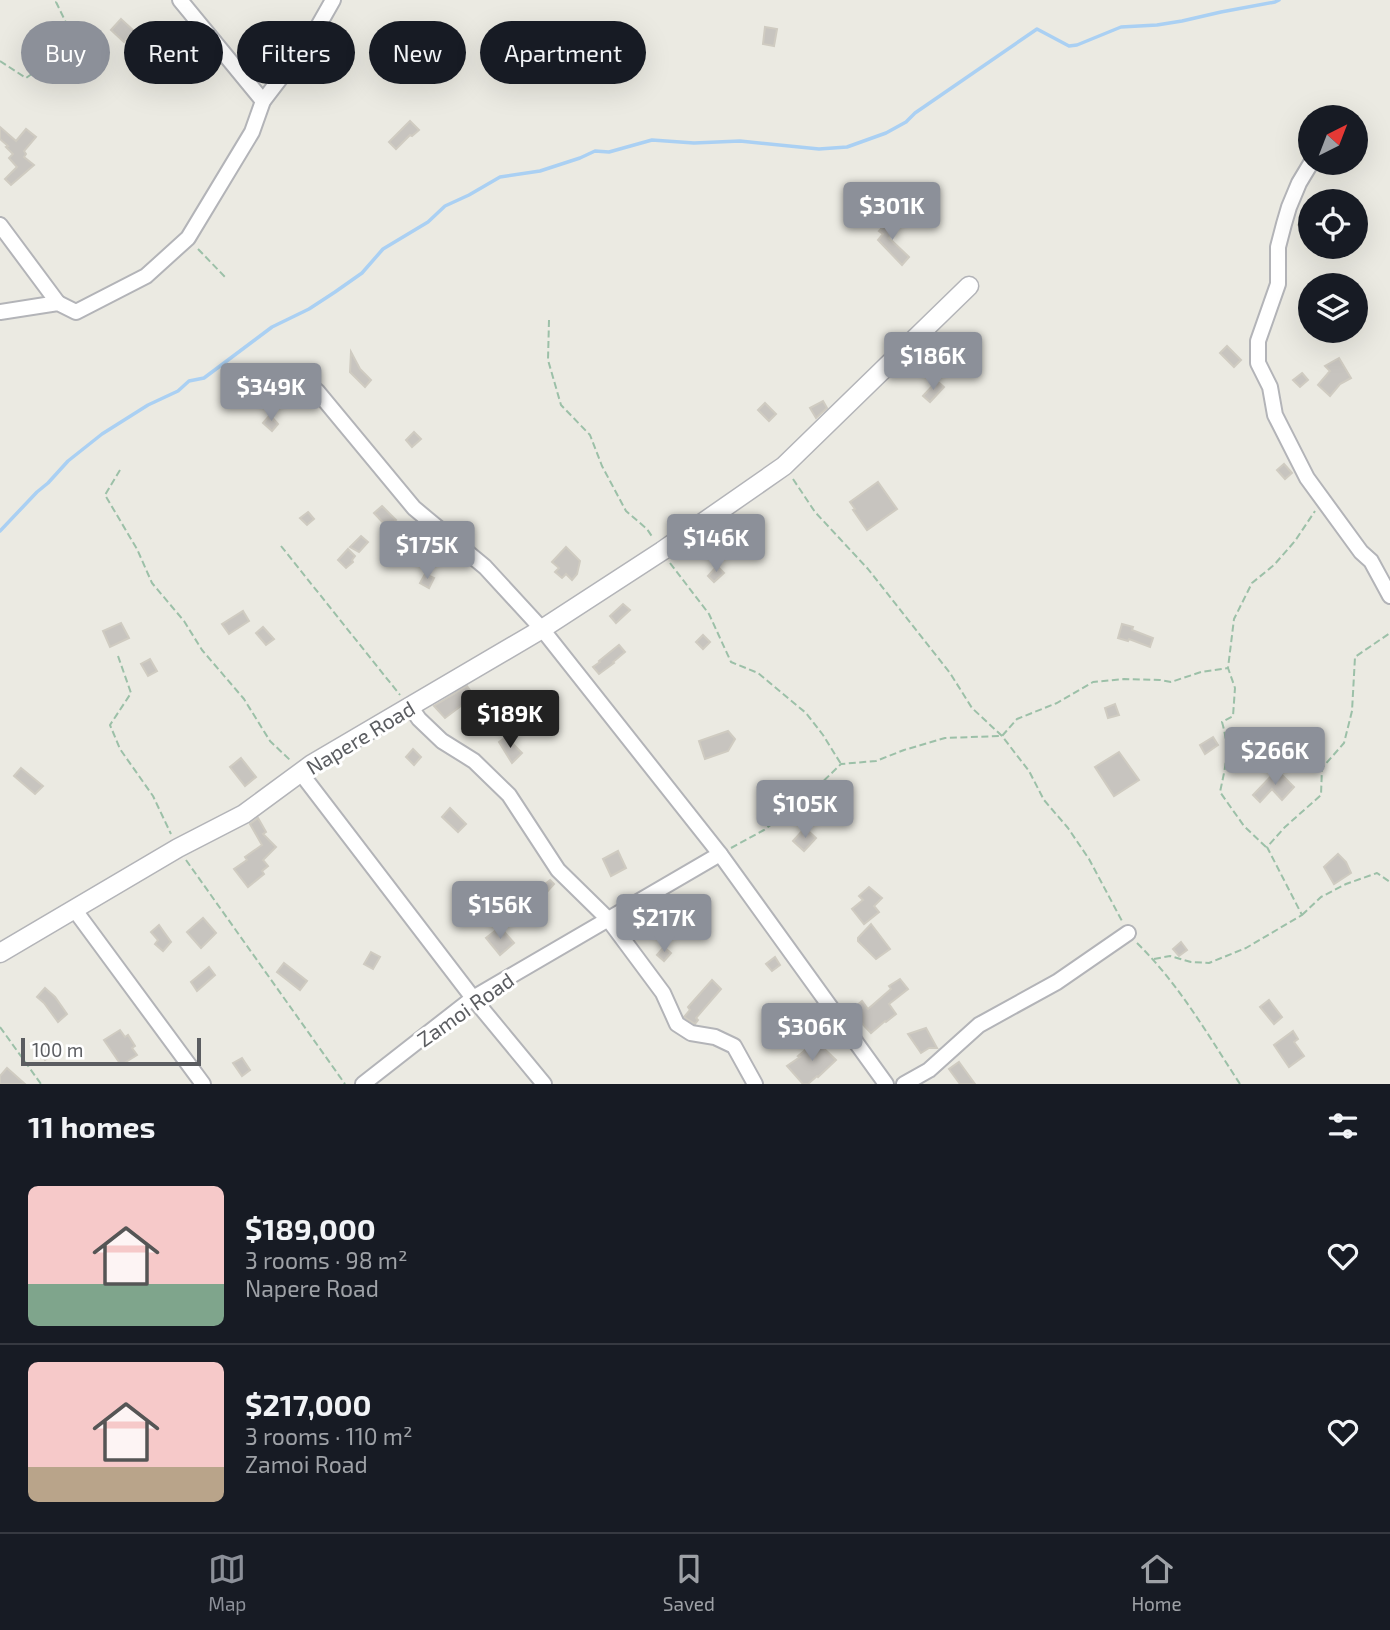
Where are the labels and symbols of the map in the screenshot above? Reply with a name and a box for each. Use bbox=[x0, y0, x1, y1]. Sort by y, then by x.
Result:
north arrow bbox=[1298, 105, 1368, 175]
pin: $301K bbox=[843, 182, 941, 242]
pin: $186K bbox=[884, 332, 982, 392]
pin: $349K bbox=[222, 364, 320, 423]
pin: $146K bbox=[667, 514, 765, 574]
pin: $175K bbox=[378, 522, 476, 581]
pin: $189K bbox=[461, 690, 559, 750]
street label: Napere Road bbox=[301, 695, 419, 779]
pin: $266K bbox=[1226, 728, 1324, 787]
pin: $105K bbox=[756, 780, 854, 840]
pin: $156K bbox=[451, 881, 549, 941]
pin: $217K bbox=[615, 894, 713, 954]
street label: Zamoi Road bbox=[412, 967, 518, 1051]
pin: $306K bbox=[763, 1004, 861, 1063]
scale bar bbox=[21, 1035, 201, 1067]

